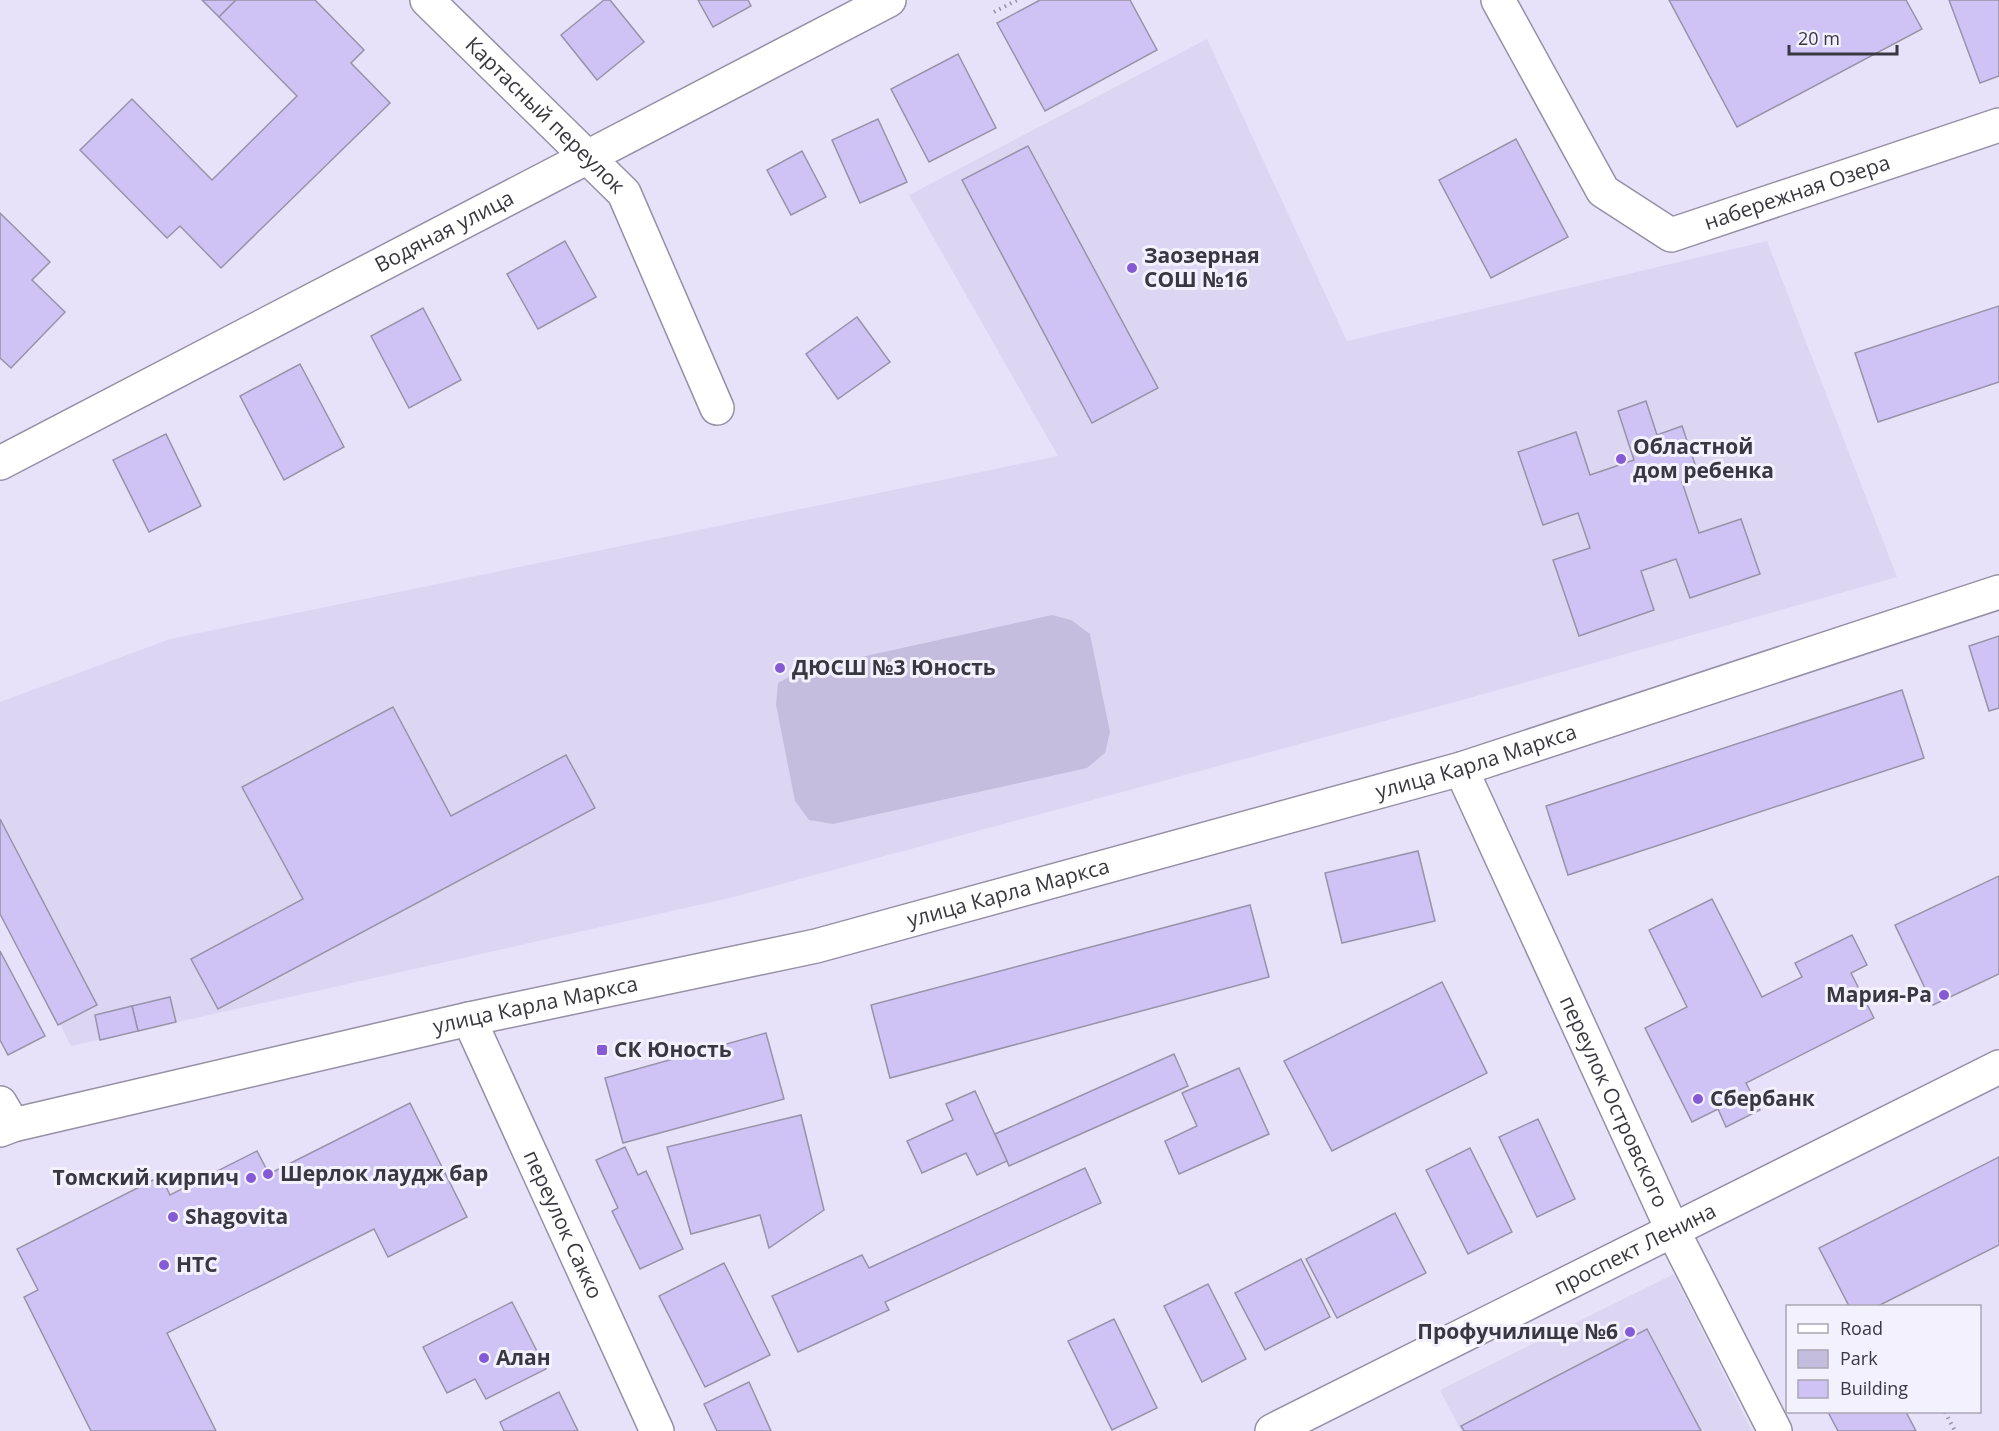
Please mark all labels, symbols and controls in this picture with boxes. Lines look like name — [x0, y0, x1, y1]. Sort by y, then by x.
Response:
scale bar — [1789, 18, 1897, 56]
text: 20 m — [1798, 26, 1840, 50]
street label: Картасный переулок — [460, 30, 631, 199]
street label: набережная Озера — [1700, 148, 1893, 236]
street label: Водяная улица — [370, 183, 518, 278]
place label: Заозерная СОШ №16 — [1144, 241, 1260, 293]
marker: Заозерная СОШ №16 — [1125, 261, 1139, 275]
place label: Областной дом ребенка — [1633, 432, 1774, 484]
marker: Областной дом ребенка — [1614, 452, 1628, 466]
place label: ДЮСШ №3 Юность — [792, 653, 996, 681]
marker: ДЮСШ №3 Юность — [773, 661, 787, 675]
street label: улица Карла Маркса — [1372, 717, 1580, 805]
street label: улица Карла Маркса — [904, 851, 1112, 933]
street label: улица Карла Маркса — [430, 969, 640, 1040]
place label: Мария-Ра — [1826, 980, 1932, 1008]
marker: Мария-Ра — [1937, 988, 1951, 1002]
street label: переулок Островского — [1554, 991, 1675, 1212]
place label: СК Юность — [614, 1035, 732, 1063]
marker: СК Юность — [595, 1043, 609, 1057]
place label: Сбербанк — [1710, 1084, 1815, 1112]
marker: Сбербанк — [1691, 1092, 1705, 1106]
street label: переулок Сакко — [518, 1145, 610, 1303]
place label: Шерлок лаудж бар — [280, 1159, 488, 1187]
place label: Томский кирпич — [53, 1163, 239, 1191]
marker: Шерлок лаудж бар — [261, 1167, 275, 1181]
marker: Томский кирпич — [244, 1171, 258, 1185]
street label: проспект Ленина — [1549, 1196, 1720, 1301]
place label: Shagovita — [185, 1202, 288, 1230]
marker: Shagovita — [166, 1210, 180, 1224]
place label: НТС — [176, 1250, 218, 1278]
marker: НТС — [157, 1258, 171, 1272]
legend — [1786, 1305, 1981, 1413]
text: Road — [1840, 1316, 1883, 1340]
place label: Профучилище №6 — [1417, 1317, 1618, 1345]
marker: Профучилище №6 — [1623, 1325, 1637, 1339]
place label: Алан — [496, 1343, 551, 1371]
text: Park — [1840, 1346, 1878, 1370]
marker: Алан — [477, 1351, 491, 1365]
text: Building — [1840, 1376, 1908, 1400]

